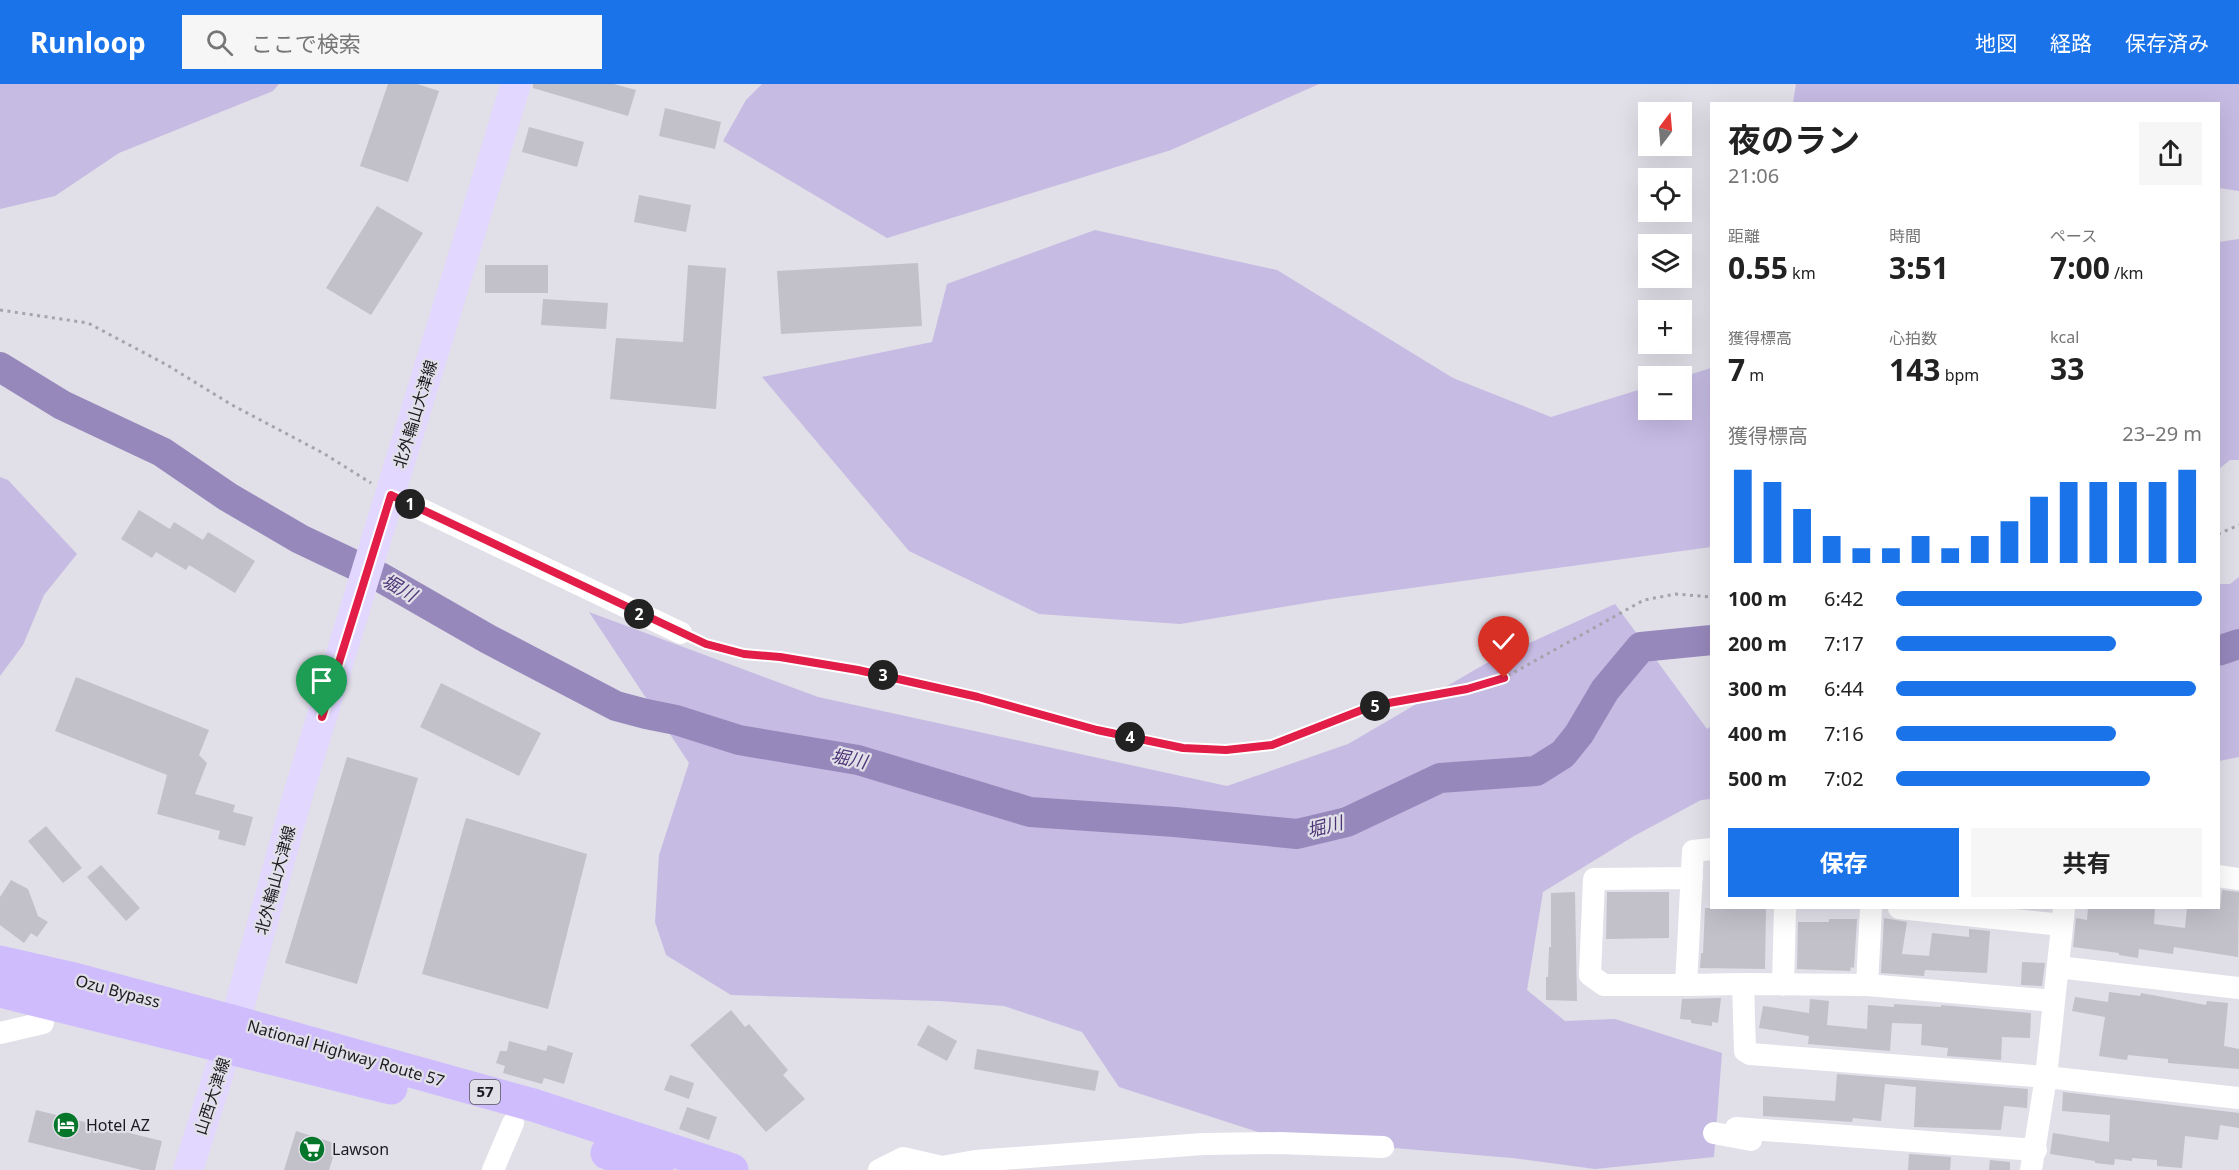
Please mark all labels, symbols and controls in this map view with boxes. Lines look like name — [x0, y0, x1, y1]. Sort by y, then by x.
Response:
search box — [182, 15, 602, 69]
text: Runloop — [30, 23, 146, 61]
icon: search — [203, 26, 236, 59]
text: ここで検索 — [251, 28, 361, 58]
text: 地図 — [1975, 29, 2017, 57]
text: 経路 — [2050, 29, 2092, 57]
text: 保存済み — [2125, 29, 2209, 57]
north arrow — [1638, 102, 1692, 156]
map controls — [1638, 102, 1692, 420]
text: 夜のラン — [1728, 117, 1860, 162]
button: share — [2139, 122, 2202, 185]
text: 21:06 — [1728, 162, 1779, 189]
button: locate — [1638, 168, 1692, 222]
text: 距離 — [1728, 225, 1760, 247]
text: 時間 — [1889, 225, 1921, 247]
text: ペース — [2050, 225, 2097, 247]
button: layers — [1638, 234, 1692, 288]
text: 0.55 — [1728, 247, 1788, 288]
text: 3:51 — [1889, 247, 1949, 288]
text: 7:00 — [2050, 247, 2110, 288]
text: km — [1788, 262, 1816, 284]
text: /km — [2110, 262, 2144, 284]
button: + — [1638, 300, 1692, 354]
text: kcal — [2050, 326, 2079, 348]
text: 獲得標高 — [1728, 327, 1792, 349]
text: 心拍数 — [1889, 327, 1937, 349]
text: 33 — [2050, 348, 2084, 389]
text: 7 — [1728, 349, 1745, 390]
text: 143 — [1889, 349, 1940, 390]
street label: 北外輪山大津線 — [388, 357, 442, 471]
text: m — [1745, 364, 1764, 386]
text: bpm — [1940, 364, 1979, 386]
button: − — [1638, 366, 1692, 420]
text: 23–29 m — [2122, 420, 2202, 447]
text: 獲得標高 — [1728, 422, 1808, 449]
pin: 1 — [395, 489, 425, 519]
text: 1 — [405, 493, 415, 515]
water label: 堀川 — [378, 568, 423, 608]
text: 100 m — [1728, 585, 1787, 612]
text: 6:42 — [1824, 585, 1864, 612]
pin: 2 — [624, 599, 654, 629]
text: 2 — [634, 603, 644, 625]
pin — [1478, 616, 1529, 678]
icon: check — [1487, 625, 1520, 658]
text: 200 m — [1728, 630, 1787, 657]
text: 7:17 — [1824, 630, 1864, 657]
pin — [296, 655, 347, 717]
pin: 3 — [868, 660, 898, 690]
icon: arrive — [305, 664, 338, 697]
text: 3 — [878, 664, 888, 686]
text: 300 m — [1728, 675, 1787, 702]
text: 6:44 — [1824, 675, 1864, 702]
pin: 5 — [1360, 691, 1390, 721]
text: 5 — [1370, 695, 1380, 717]
text: 400 m — [1728, 720, 1787, 747]
text: 7:16 — [1824, 720, 1864, 747]
pin: 4 — [1115, 722, 1145, 752]
text: 4 — [1125, 726, 1135, 748]
water label: 堀川 — [829, 743, 871, 774]
text: 500 m — [1728, 765, 1787, 792]
text: 7:02 — [1824, 765, 1864, 792]
water label: 堀川 — [1304, 810, 1347, 842]
street label: 北外輪山大津線 — [250, 823, 300, 937]
button: 保存 — [1728, 828, 1959, 897]
button: 共有 — [1971, 828, 2202, 897]
street label: Ozu Bypass — [73, 969, 163, 1013]
street label: National Highway Route 57 — [245, 1014, 447, 1092]
street label: 山西大津線 — [189, 1055, 235, 1137]
road number: 57 — [470, 1080, 500, 1104]
hotel icon: Hotel AZ — [51, 1110, 81, 1140]
place label: Hotel AZ — [86, 1114, 150, 1136]
supermarket icon: Lawson — [297, 1134, 327, 1164]
place label: Lawson — [332, 1138, 389, 1160]

